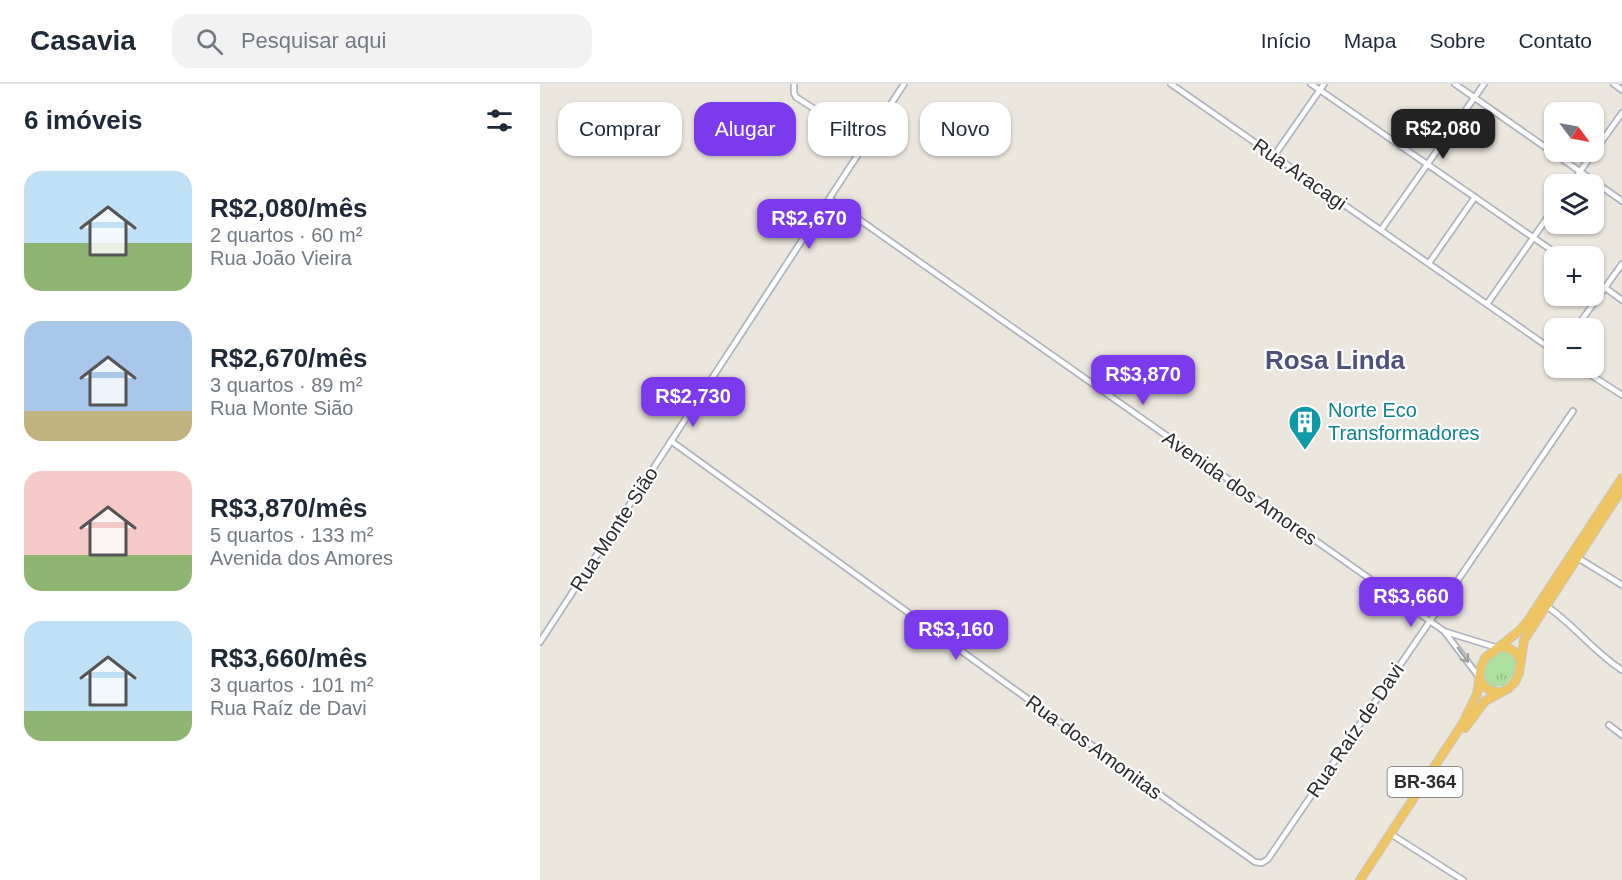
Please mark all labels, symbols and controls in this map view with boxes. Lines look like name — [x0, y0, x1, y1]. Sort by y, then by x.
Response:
search box — [172, 14, 592, 68]
text: Casavia — [30, 25, 136, 56]
icon: search — [193, 25, 226, 58]
text: Pesquisar aqui — [241, 28, 386, 53]
text: Início — [1261, 29, 1311, 52]
text: Mapa — [1344, 29, 1396, 52]
text: Sobre — [1429, 29, 1485, 52]
text: Contato — [1518, 29, 1592, 52]
chip: Comprar — [558, 102, 682, 156]
chip: Alugar — [694, 102, 796, 156]
chip: Filtros — [808, 102, 908, 156]
chip: Novo — [920, 102, 1011, 156]
north arrow — [1544, 102, 1604, 162]
map controls — [1544, 102, 1604, 378]
icon: filters — [483, 104, 516, 137]
text: 6 imóveis — [24, 105, 143, 135]
pin: R$2,080 — [1388, 109, 1498, 160]
text: R$2,080 — [1405, 117, 1481, 139]
street label: Rua Aracagi — [1249, 134, 1351, 214]
button: layers — [1544, 174, 1604, 234]
text: R$2,080/mês — [210, 193, 368, 223]
icon: home — [72, 195, 144, 267]
pin: R$2,670 — [754, 199, 864, 250]
text: R$2,670 — [771, 207, 847, 229]
text: 2 quartos · 60 m² — [210, 224, 362, 246]
button: + — [1544, 246, 1604, 306]
text: Rua João Vieira — [210, 247, 352, 269]
button: − — [1544, 318, 1604, 378]
text: R$2,670/mês — [210, 343, 368, 373]
icon: home — [72, 345, 144, 417]
district label: Rosa Linda — [1265, 345, 1406, 375]
pin: R$3,870 — [1088, 355, 1198, 406]
text: R$3,870 — [1105, 363, 1181, 385]
text: 3 quartos · 89 m² — [210, 374, 362, 396]
pin: R$2,730 — [638, 377, 748, 428]
text: R$2,730 — [655, 385, 731, 407]
text: Rua Monte Sião — [210, 397, 353, 419]
place label: Norte Eco Transformadores — [1328, 399, 1480, 444]
building icon: Norte Eco Transformadores — [1287, 404, 1323, 451]
street label: Avenida dos Amores — [1159, 426, 1321, 550]
street label: Rua Monte Sião — [566, 463, 662, 595]
text: R$3,870/mês — [210, 493, 368, 523]
icon: home — [72, 495, 144, 567]
text: 5 quartos · 133 m² — [210, 524, 373, 546]
text: Avenida dos Amores — [210, 547, 393, 569]
pin: R$3,660 — [1356, 577, 1466, 628]
text: R$3,660 — [1373, 585, 1449, 607]
pin: R$3,160 — [901, 610, 1011, 661]
text: R$3,160 — [918, 618, 994, 640]
text: R$3,660/mês — [210, 643, 368, 673]
icon: home — [72, 645, 144, 717]
one-way arrow — [1457, 646, 1469, 662]
street label: Rua Raíz de Davi — [1302, 659, 1408, 801]
text: 3 quartos · 101 m² — [210, 674, 373, 696]
street label: Rua dos Amonitas — [1022, 690, 1166, 804]
text: Rua Raíz de Davi — [210, 697, 367, 719]
road number: BR-364 — [1388, 767, 1462, 797]

